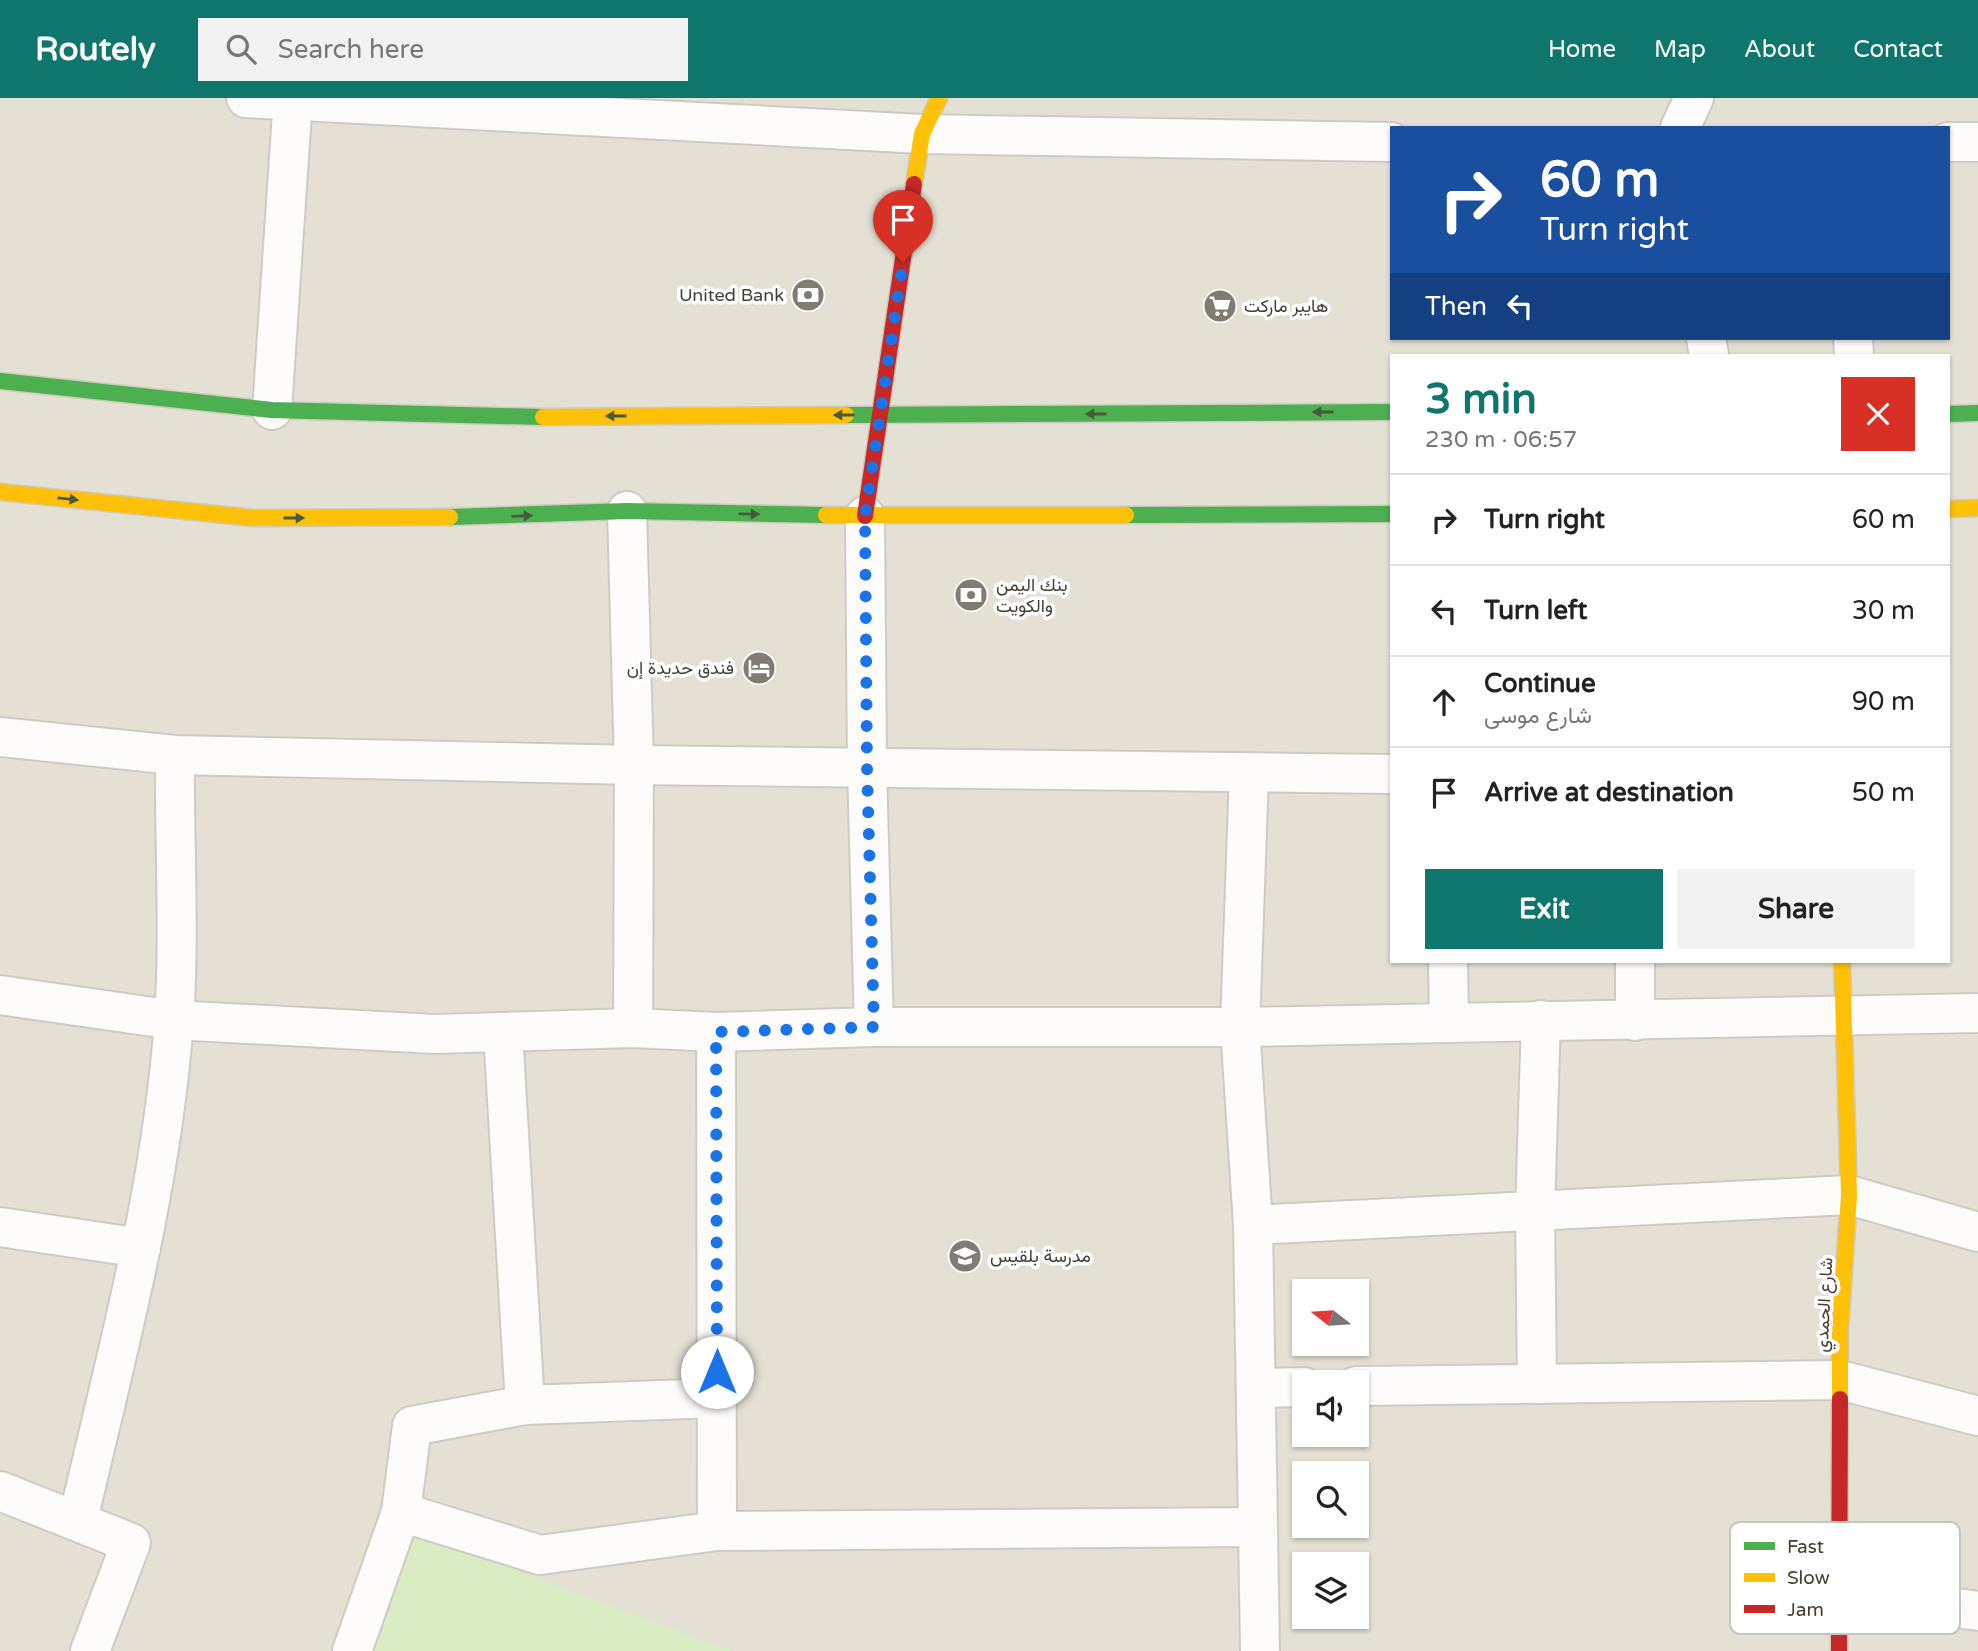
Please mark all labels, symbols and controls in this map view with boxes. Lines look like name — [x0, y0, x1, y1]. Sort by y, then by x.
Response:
search box — [198, 18, 688, 81]
text: Routely — [35, 30, 156, 69]
icon: search — [222, 30, 260, 68]
text: Search here — [278, 34, 424, 65]
text: Home — [1548, 35, 1616, 64]
text: Map — [1654, 35, 1706, 64]
text: About — [1744, 35, 1815, 64]
text: Contact — [1853, 35, 1943, 64]
text: 60 m — [1540, 151, 1659, 210]
icon: right — [1425, 154, 1516, 245]
pin — [873, 190, 933, 262]
icon: arrive — [884, 201, 922, 239]
text: Turn right — [1540, 211, 1689, 249]
bank icon: United Bank — [789, 276, 827, 314]
place label: United Bank — [679, 284, 784, 306]
supermarket icon: هايبر ماركت — [1201, 287, 1239, 325]
icon: left — [1501, 287, 1539, 325]
text: Then — [1425, 291, 1487, 322]
place label: هايبر ماركت — [1244, 295, 1328, 317]
text: 3 min — [1425, 374, 1537, 425]
button: close — [1841, 377, 1915, 451]
one-way arrow — [1312, 406, 1334, 418]
one-way arrow — [1084, 408, 1106, 419]
one-way arrow — [832, 409, 854, 421]
one-way arrow — [605, 410, 627, 422]
text: 230 m · 06:57 — [1425, 426, 1577, 454]
one-way arrow — [57, 494, 79, 505]
icon: right — [1425, 501, 1463, 539]
text: Turn right — [1484, 504, 1605, 535]
text: 60 m — [1852, 504, 1915, 535]
one-way arrow — [739, 508, 761, 520]
one-way arrow — [511, 510, 533, 521]
one-way arrow — [284, 512, 306, 524]
place label: بنك اليمن والكويت — [996, 574, 1068, 617]
bank icon: بنك اليمن والكويت — [952, 576, 990, 614]
icon: left — [1425, 592, 1463, 630]
text: Turn left — [1484, 595, 1587, 626]
text: 30 m — [1852, 595, 1915, 626]
hotel icon: فندق حديدة إن — [740, 649, 778, 687]
place label: فندق حديدة إن — [627, 657, 734, 680]
text: Continue — [1484, 668, 1596, 699]
icon: ahead — [1425, 683, 1463, 721]
text: 90 m — [1852, 686, 1915, 717]
text: شارع موسى — [1484, 702, 1592, 730]
icon: arrive — [1425, 774, 1463, 812]
text: Arrive at destination — [1484, 777, 1734, 808]
text: 50 m — [1852, 777, 1915, 808]
button: Exit — [1425, 869, 1663, 949]
button: Share — [1677, 869, 1915, 949]
school or university icon: مدرسة بلقيس — [946, 1237, 984, 1275]
place label: مدرسة بلقيس — [990, 1245, 1091, 1267]
street label: شارع الحمدي — [1811, 1257, 1841, 1353]
north arrow — [1292, 1279, 1368, 1356]
map controls — [1292, 1279, 1369, 1629]
position arrow — [680, 1335, 754, 1409]
button: sound — [1292, 1370, 1369, 1447]
button: search — [1292, 1461, 1369, 1538]
legend — [1730, 1522, 1960, 1634]
text: Fast — [1787, 1536, 1824, 1558]
button: layers — [1292, 1552, 1369, 1629]
text: Slow — [1787, 1567, 1830, 1589]
text: Jam — [1787, 1599, 1824, 1621]

